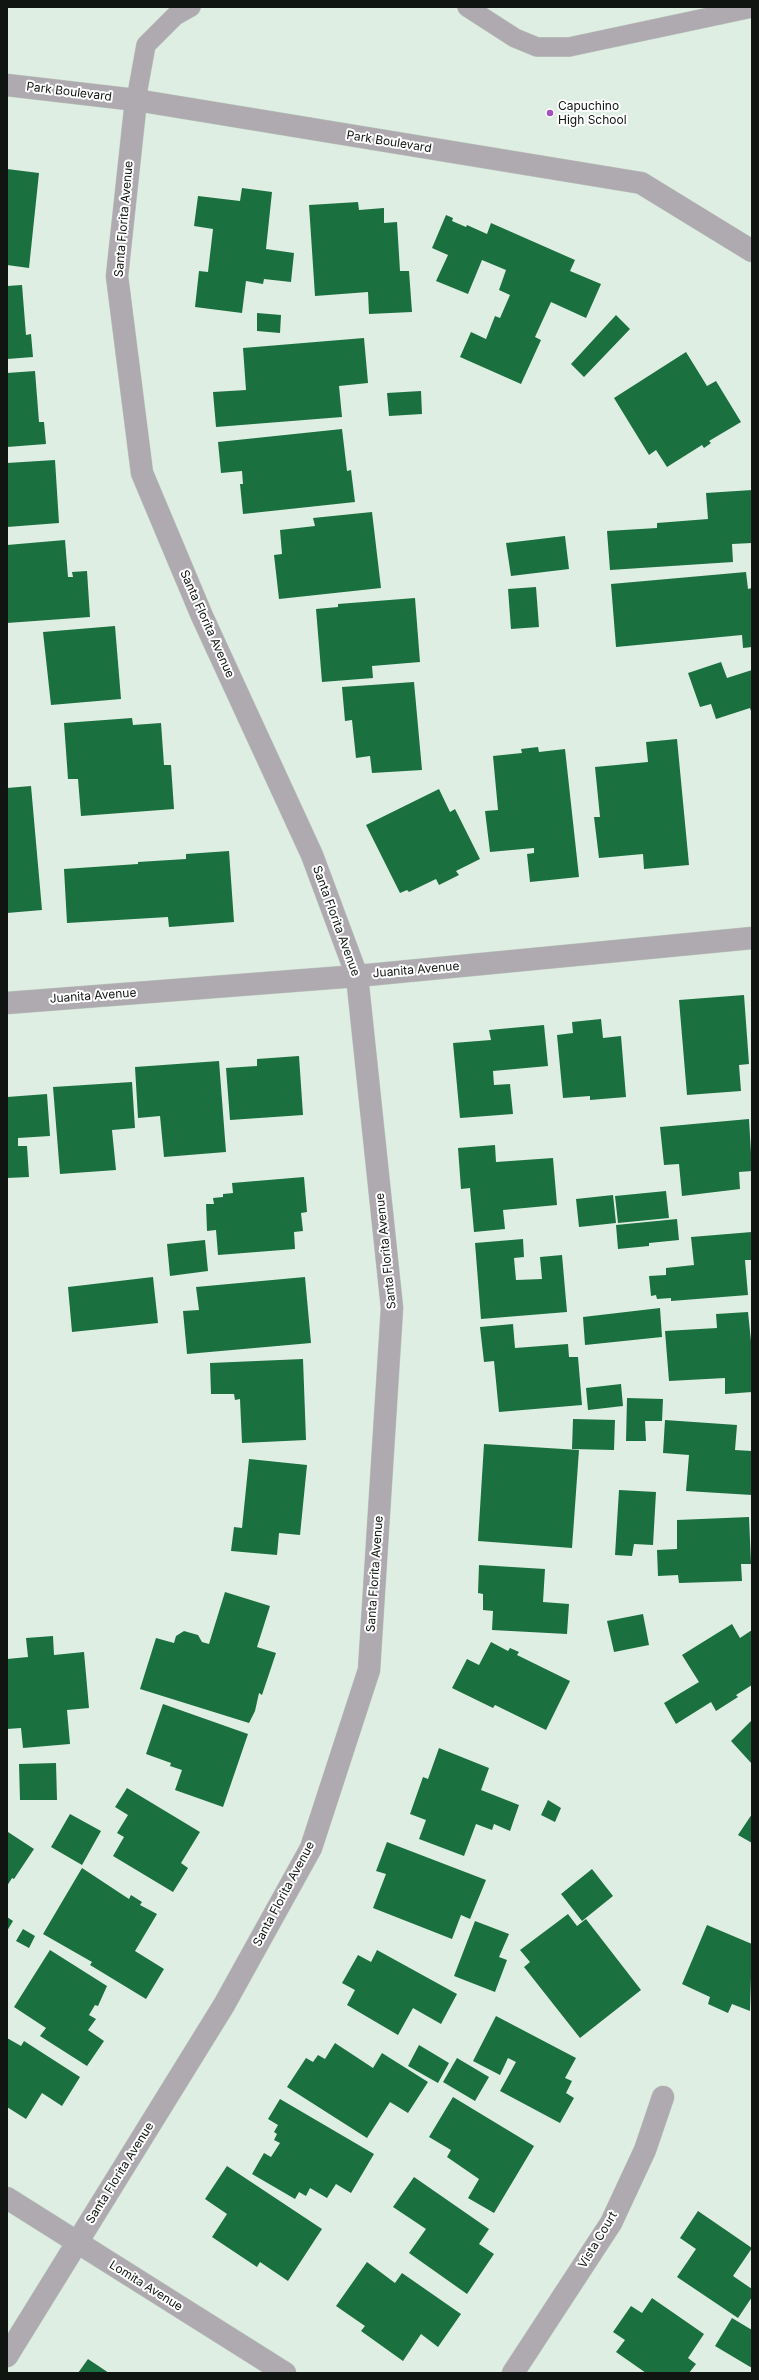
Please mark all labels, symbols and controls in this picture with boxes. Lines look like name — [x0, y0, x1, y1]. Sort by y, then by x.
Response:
street label: Park Boulevard — [25, 80, 113, 104]
place label: Capuchino High School — [558, 99, 627, 127]
marker: Capuchino High School — [545, 108, 555, 118]
street label: Park Boulevard — [345, 128, 433, 156]
street label: Santa Florita Avenue — [112, 160, 136, 278]
street label: Santa Florita Avenue — [177, 568, 237, 680]
street label: Santa Florita Avenue — [309, 864, 363, 978]
street label: Juanita Avenue — [372, 959, 460, 981]
street label: Juanita Avenue — [49, 986, 137, 1006]
street label: Santa Florita Avenue — [373, 1192, 399, 1310]
street label: Santa Florita Avenue — [364, 1515, 386, 1633]
street label: Santa Florita Avenue — [250, 1839, 318, 1949]
street label: Santa Florita Avenue — [83, 2120, 157, 2226]
street label: Vista Court — [576, 2209, 620, 2271]
street label: Lomita Avenue — [107, 2258, 185, 2314]

